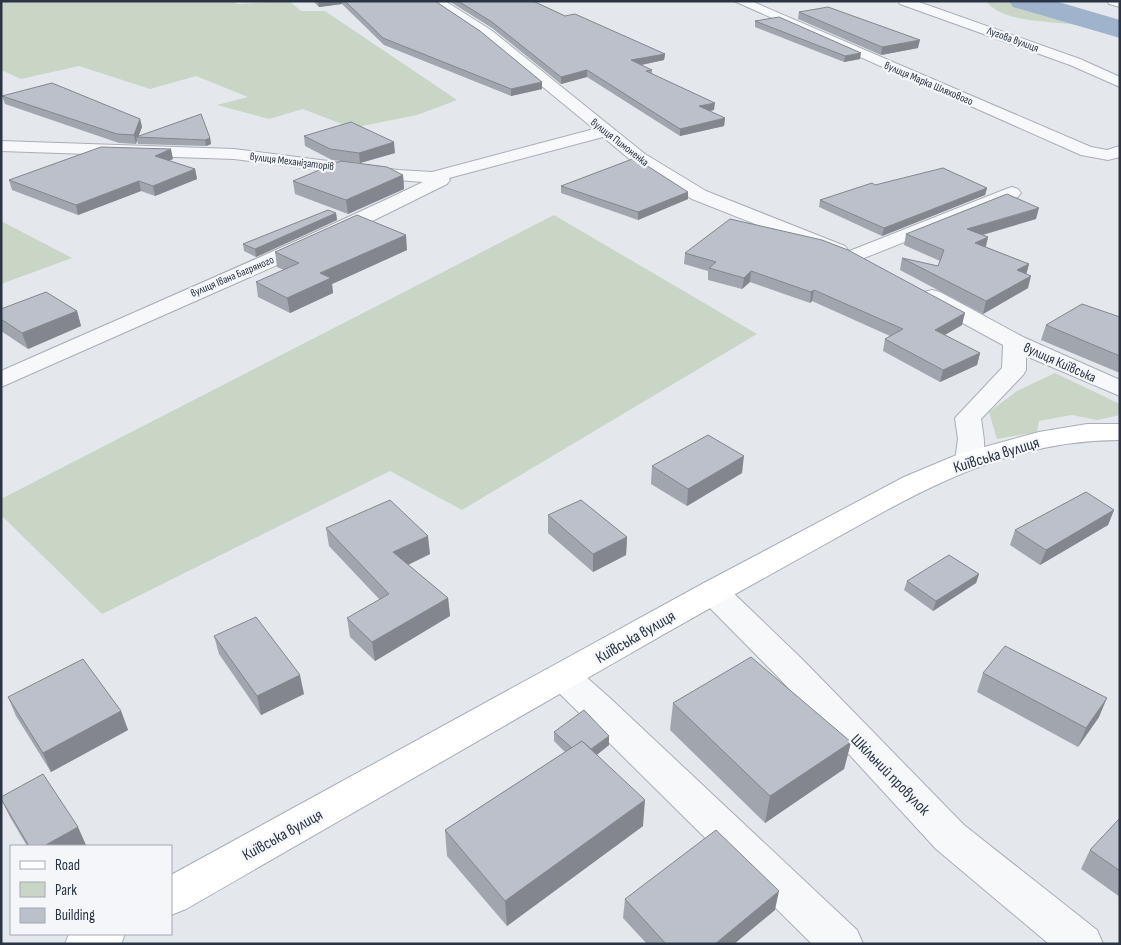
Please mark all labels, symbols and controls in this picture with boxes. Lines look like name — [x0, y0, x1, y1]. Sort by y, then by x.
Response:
street label: Лугова вулиця — [984, 24, 1040, 55]
street label: вулиця Марка Шляхового — [882, 59, 976, 108]
street label: вулиця Пимоненка — [588, 116, 651, 169]
street label: вулиця Механізаторів — [249, 150, 335, 173]
street label: вулиця Івана Багряного — [189, 253, 276, 300]
street label: вулиця Київська — [1021, 339, 1099, 386]
street label: Київська вулиця — [951, 433, 1042, 478]
street label: Київська вулиця — [592, 607, 679, 668]
street label: Шкільний провулок — [846, 730, 934, 820]
street label: Київська вулиця — [239, 805, 326, 865]
legend — [10, 845, 172, 935]
text: Road — [55, 856, 80, 875]
text: Park — [55, 881, 77, 900]
text: Building — [55, 906, 95, 925]

